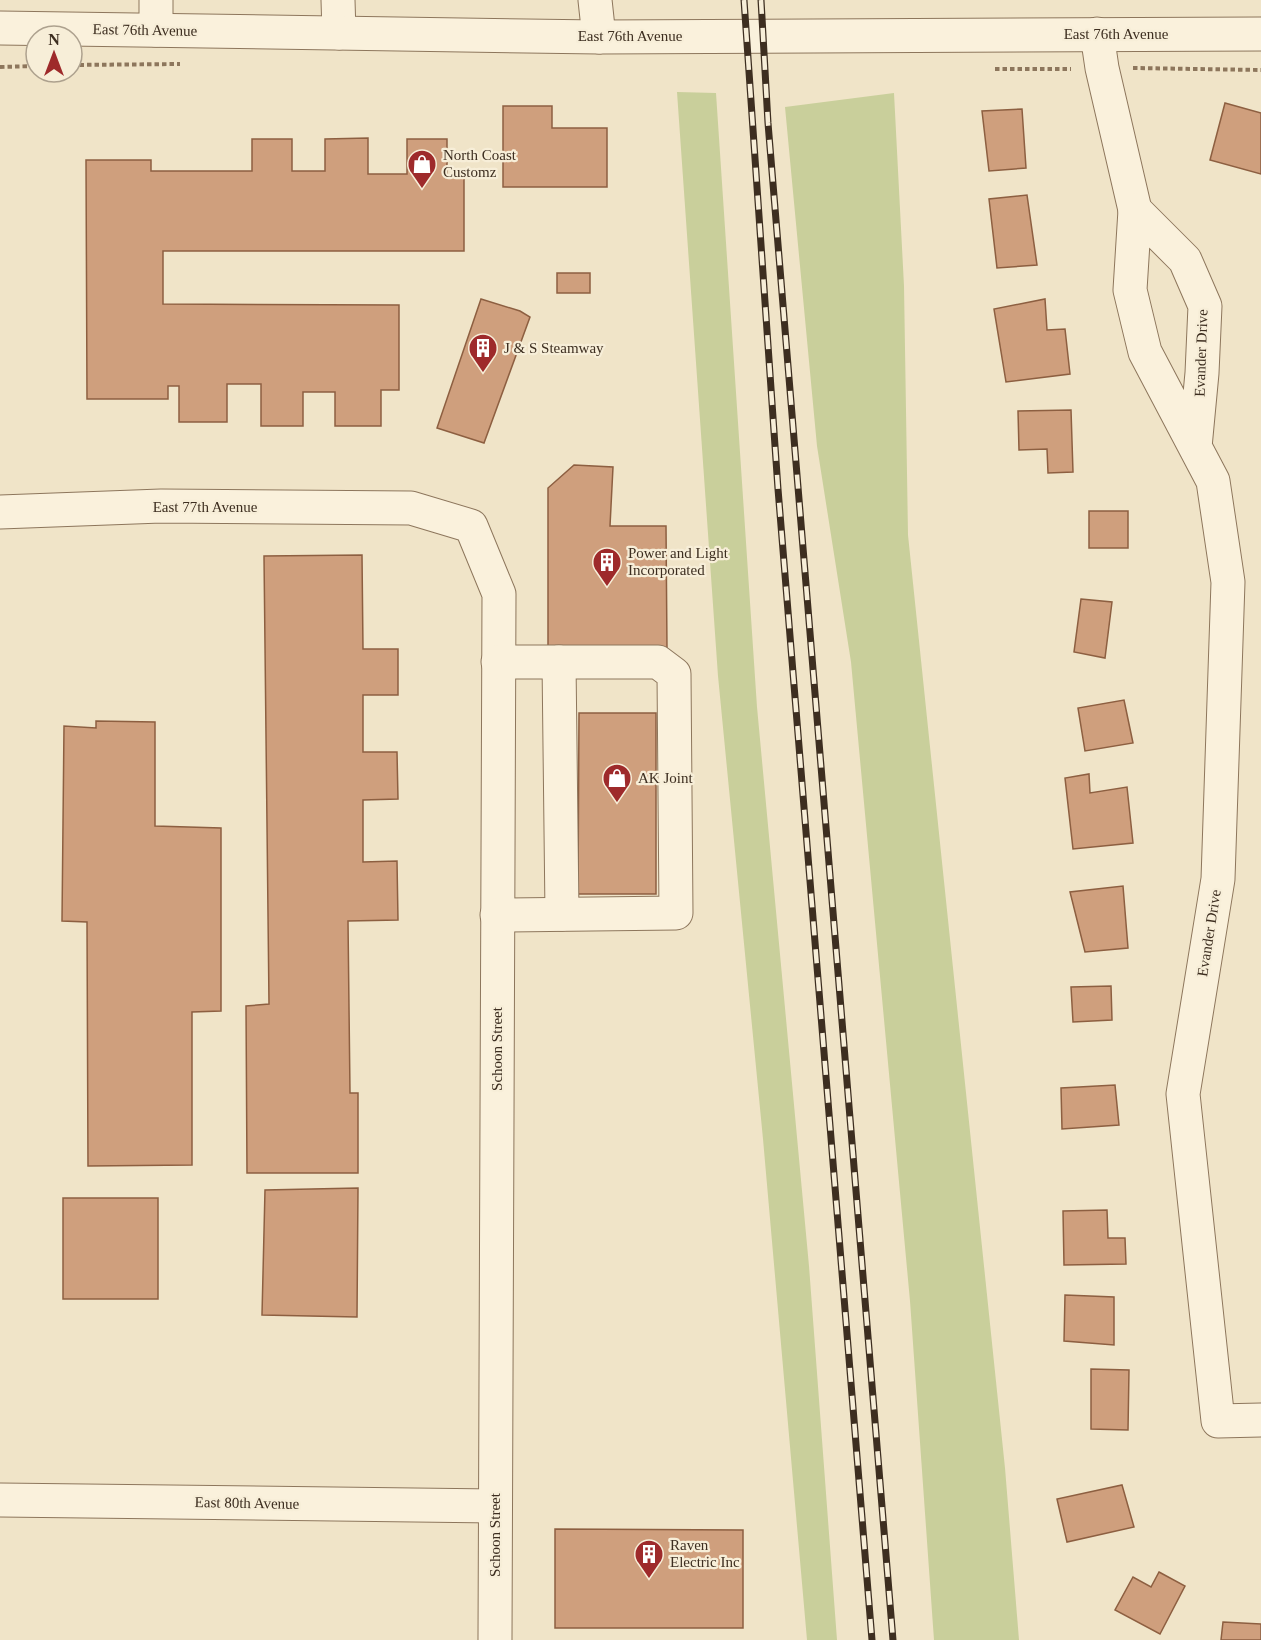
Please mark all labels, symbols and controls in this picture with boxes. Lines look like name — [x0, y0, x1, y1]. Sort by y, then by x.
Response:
street label: East 76th Avenue — [93, 21, 198, 39]
north arrow — [24, 24, 84, 84]
street label: East 76th Avenue — [1064, 26, 1169, 42]
street label: East 76th Avenue — [578, 28, 683, 44]
text: N — [48, 31, 60, 48]
place label: North Coast Customz — [443, 147, 517, 180]
shop icon: North Coast Customz — [406, 148, 438, 190]
street label: Evander Drive — [1191, 308, 1211, 397]
building icon: J & S Steamway — [467, 332, 499, 374]
place label: J & S Steamway — [504, 340, 604, 356]
street label: East 77th Avenue — [153, 499, 258, 515]
place label: Power and Light Incorporated — [628, 545, 729, 578]
building icon: Power and Light Incorporated — [591, 546, 623, 588]
shop icon: AK Joint — [601, 762, 633, 804]
place label: AK Joint — [638, 770, 693, 786]
street label: Evander Drive — [1194, 888, 1224, 978]
street label: Schoon Street — [489, 1006, 505, 1091]
street label: Schoon Street — [487, 1492, 503, 1577]
street label: East 80th Avenue — [195, 1494, 300, 1512]
place label: Raven Electric Inc — [670, 1537, 740, 1570]
building icon: Raven Electric Inc — [633, 1538, 665, 1580]

